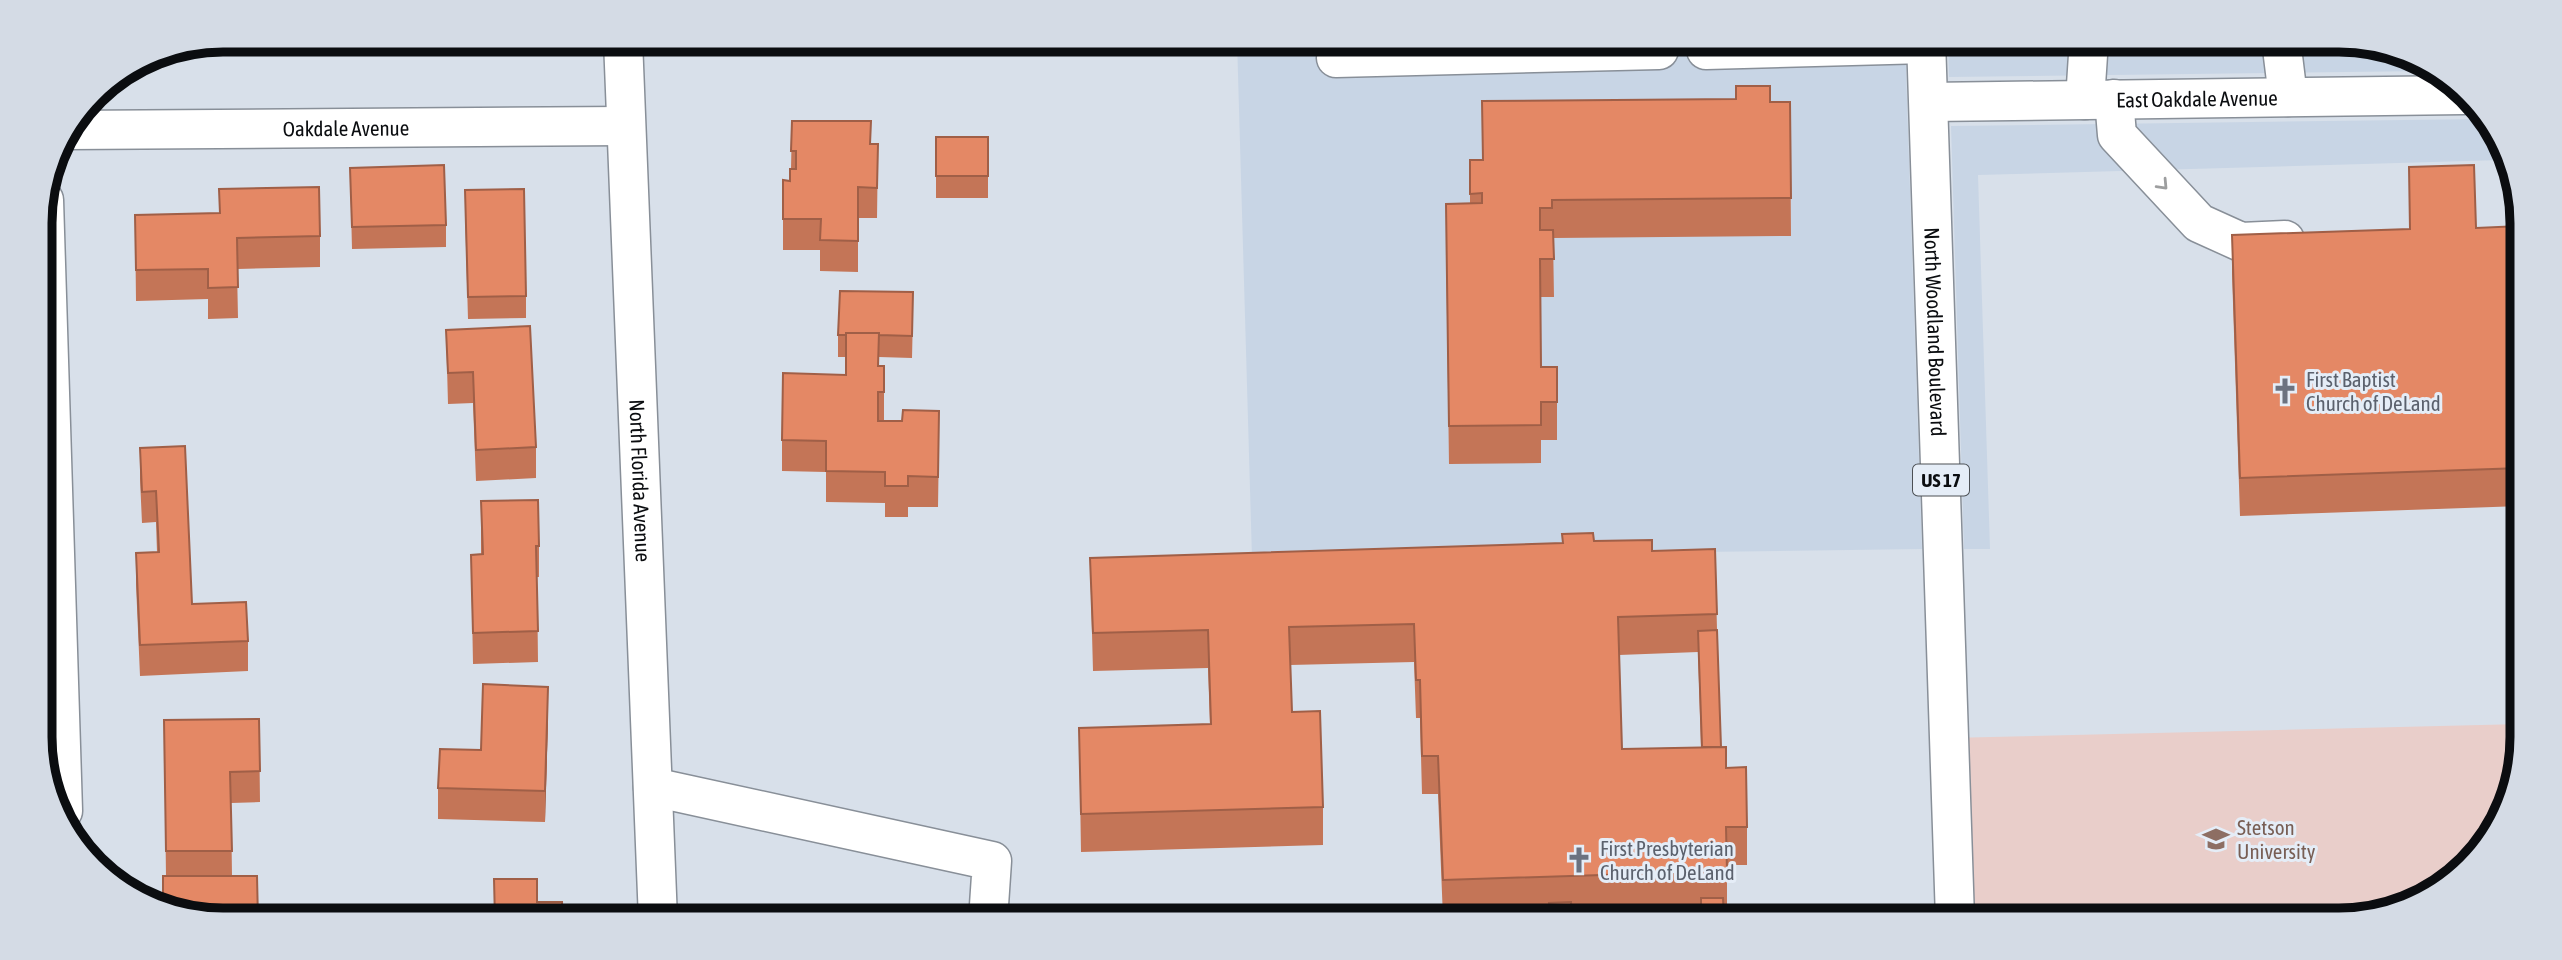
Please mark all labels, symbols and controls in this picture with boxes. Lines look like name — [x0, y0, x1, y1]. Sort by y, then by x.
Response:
street label: East Oakdale Avenue — [2116, 85, 2278, 112]
street label: Oakdale Avenue — [283, 116, 409, 140]
one-way arrow — [2155, 177, 2167, 190]
street label: North Woodland Boulevard — [1920, 227, 1951, 437]
place label: First Baptist Church of DeLand — [2306, 367, 2441, 415]
church icon: First Baptist Church of DeLand — [2270, 376, 2300, 406]
street label: North Florida Avenue — [625, 399, 656, 563]
road number: US 17 — [1913, 464, 1969, 495]
place label: Stetson University — [2237, 815, 2316, 863]
school or university icon: Stetson University — [2201, 824, 2231, 854]
place label: First Presbyterian Church of DeLand — [1600, 836, 1735, 884]
church icon: First Presbyterian Church of DeLand — [1564, 845, 1594, 875]

